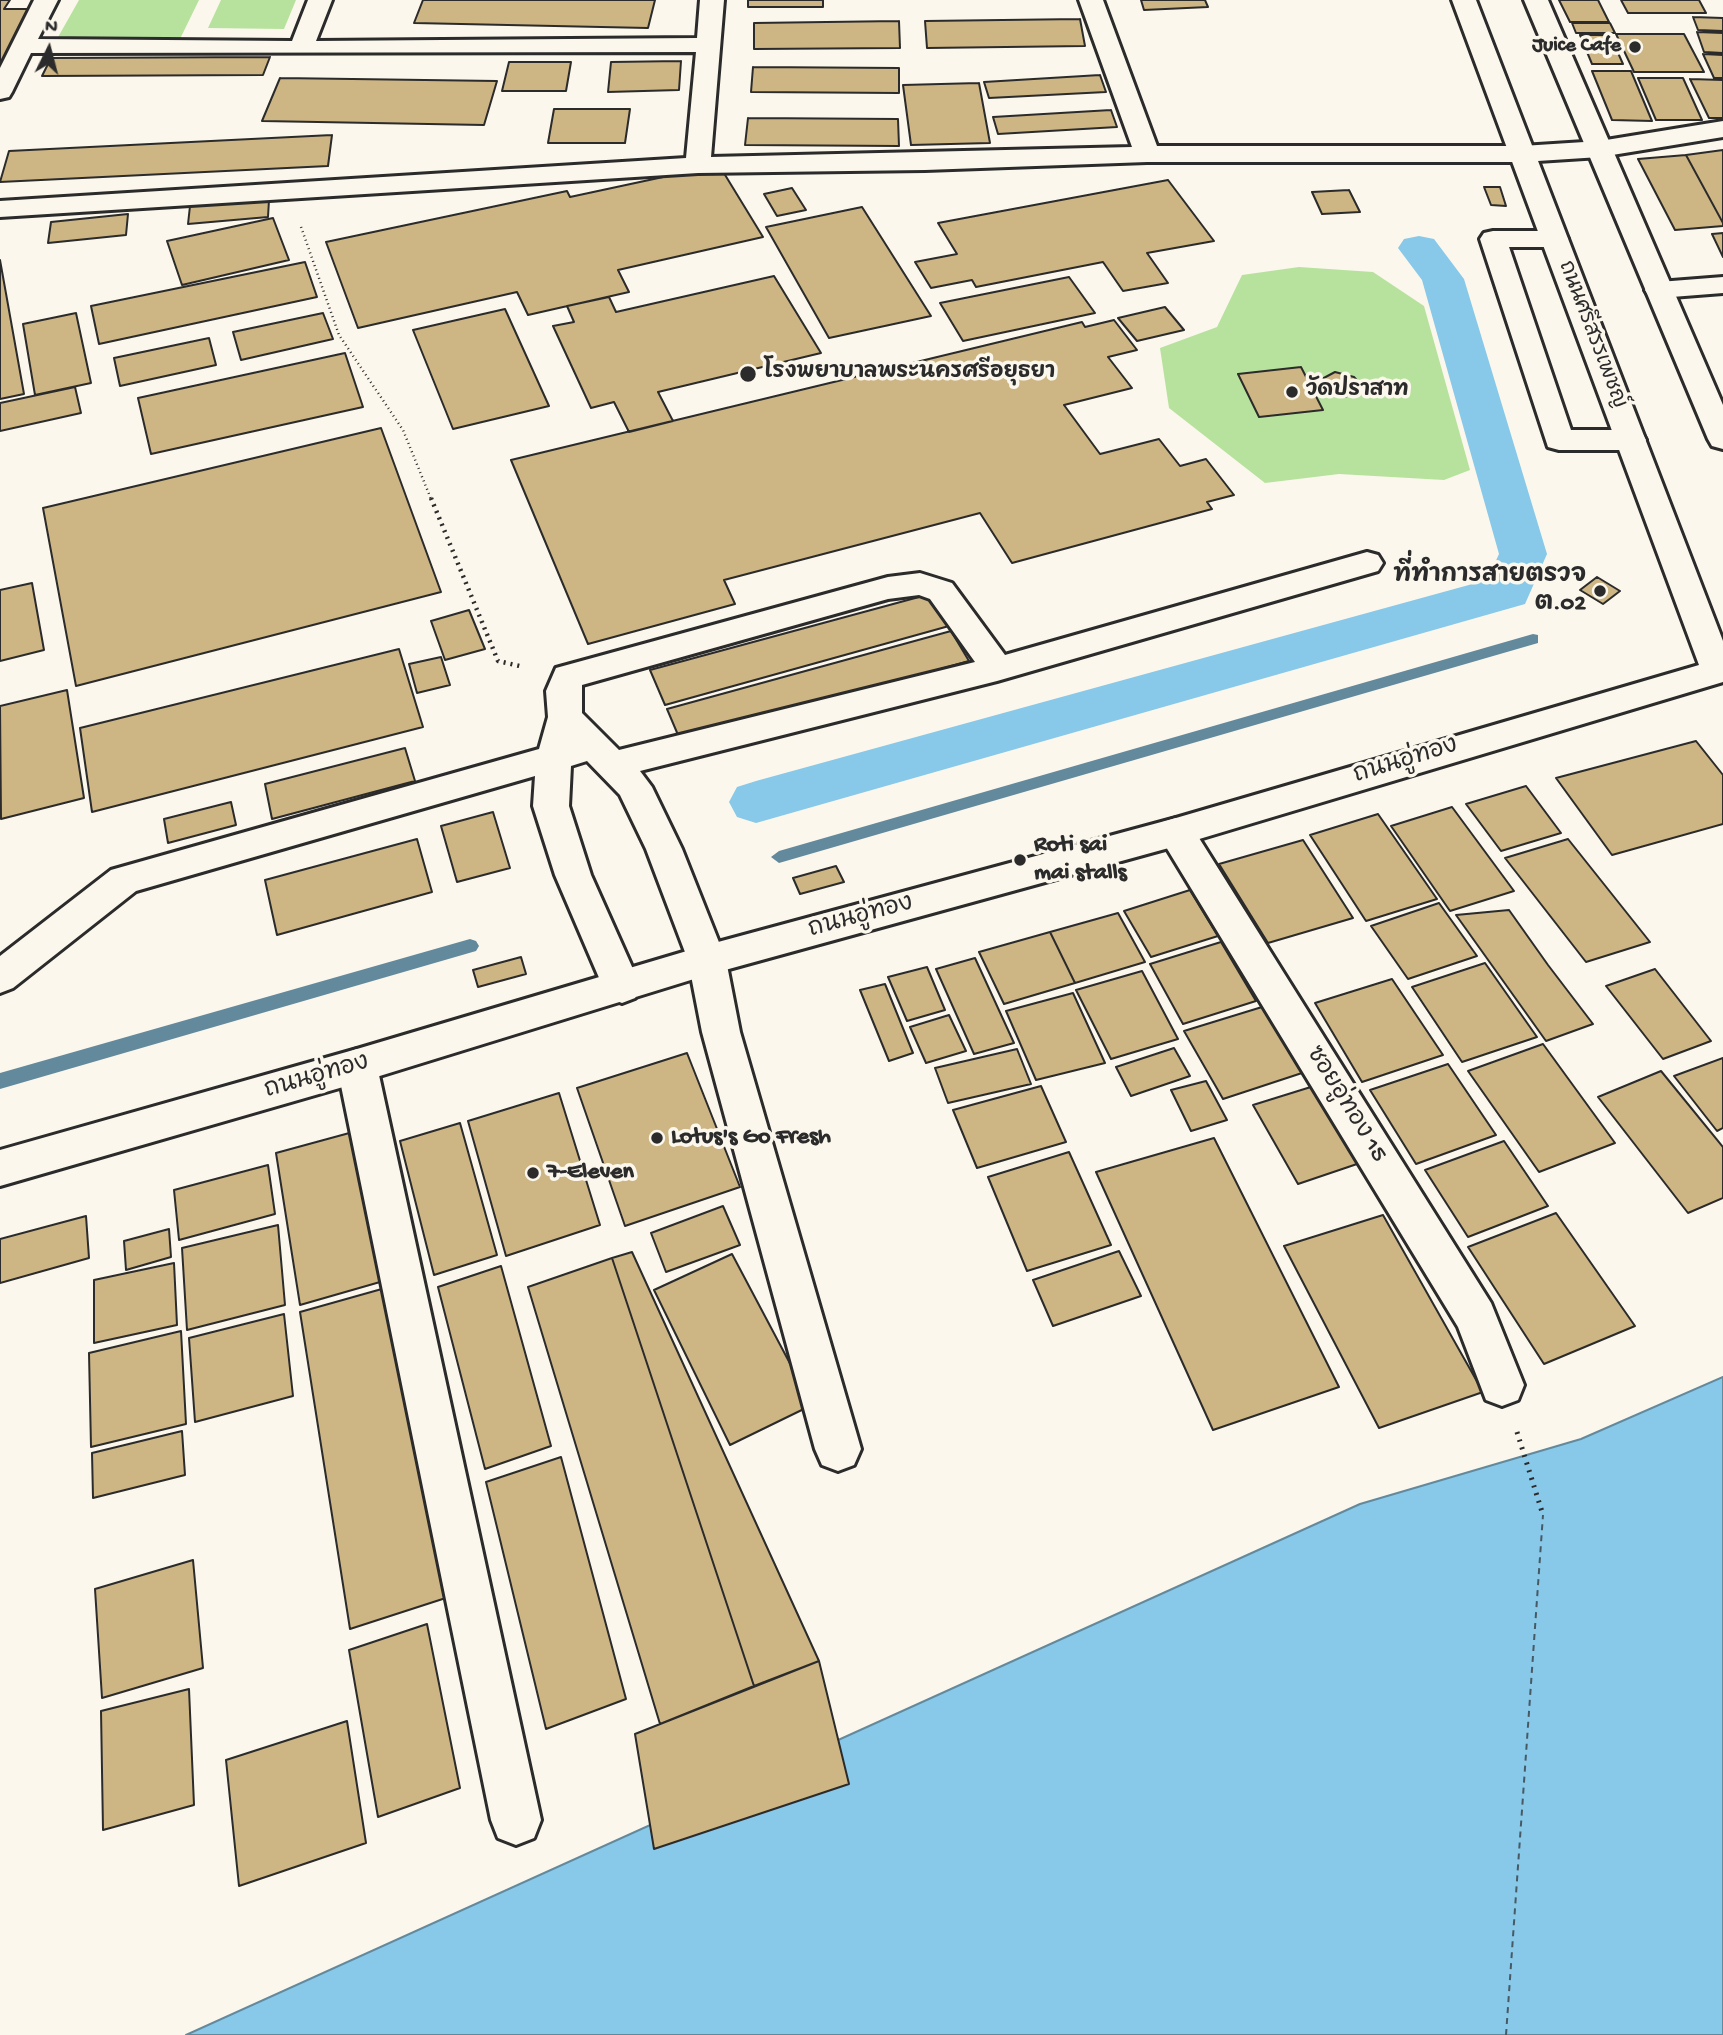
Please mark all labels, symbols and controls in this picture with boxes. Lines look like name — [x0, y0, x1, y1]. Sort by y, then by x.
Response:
north arrow — [14, 14, 84, 84]
text: N — [44, 16, 59, 40]
place label: Juice Cafe — [1532, 34, 1621, 60]
marker: Juice Cafe — [1627, 39, 1643, 55]
street label: ถนนศรีสรรเพชญ์ — [1551, 258, 1631, 412]
place label: โรงพยาบาลพระนครศรีอยุธยา — [764, 361, 1055, 387]
marker: โรงพยาบาลพระนครศรีอยุธยา — [738, 364, 758, 384]
place label: วัดปราสาท — [1306, 379, 1409, 405]
marker: วัดปราสาท — [1284, 384, 1300, 400]
place label: ที่ทำการสายตรวจ ต.02 — [1393, 563, 1586, 619]
marker: ที่ทำการสายตรวจ ต.02 — [1592, 583, 1608, 599]
street label: ถนนอู่ทอง — [1350, 733, 1462, 791]
place label: Roti sai mai stalls — [1034, 832, 1127, 888]
marker: Roti sai mai stalls — [1012, 852, 1028, 868]
street label: ถนนอู่ทอง — [805, 890, 917, 946]
street label: ซอยอู่ทอง 15 — [1298, 1042, 1392, 1168]
street label: ถนนอู่ทอง — [261, 1049, 373, 1107]
place label: Lotus's Go Fresh — [671, 1124, 831, 1152]
marker: Lotus's Go Fresh — [649, 1130, 665, 1146]
place label: 7-Eleven — [547, 1159, 634, 1187]
marker: 7-Eleven — [525, 1165, 541, 1181]

